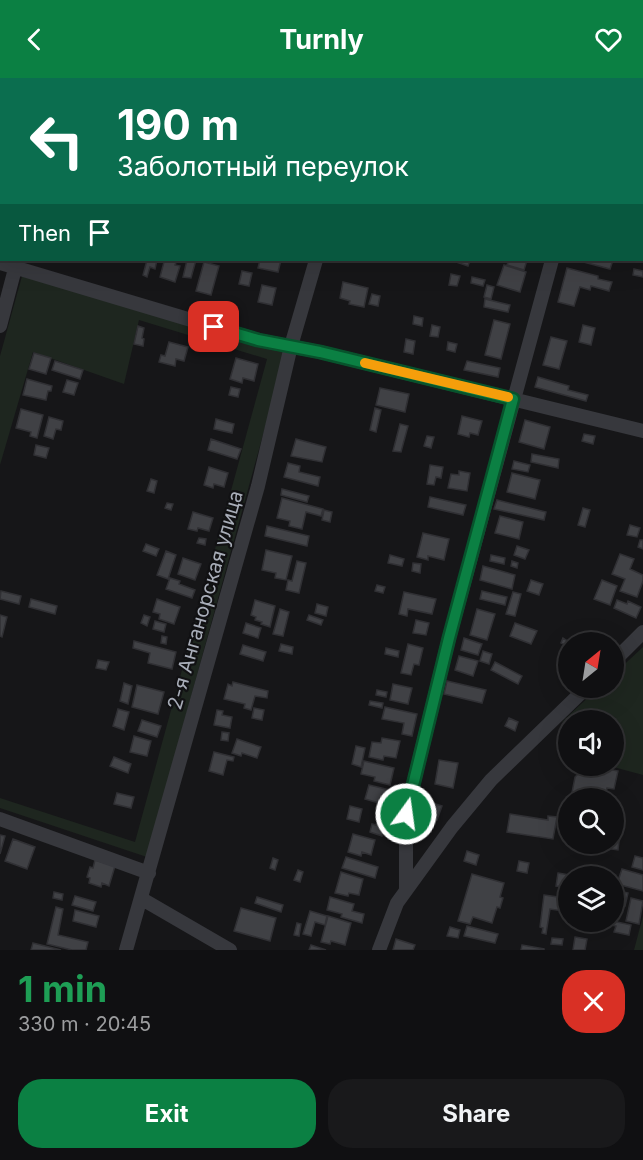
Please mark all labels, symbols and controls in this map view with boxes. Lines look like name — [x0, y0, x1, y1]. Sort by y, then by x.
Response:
icon: back — [18, 23, 51, 56]
text: Turnly — [279, 23, 364, 56]
icon: heart — [592, 23, 625, 56]
text: 190 m — [117, 99, 239, 150]
icon: left — [18, 102, 96, 180]
text: Заболотный переулок — [117, 150, 409, 183]
icon: arrive — [83, 216, 116, 249]
text: Then — [18, 220, 71, 246]
pin — [188, 301, 239, 352]
icon: arrive — [197, 310, 230, 343]
street label: 2-я Анганорская улица — [162, 488, 248, 712]
north arrow — [558, 632, 624, 698]
map controls — [558, 632, 624, 932]
button: sound — [558, 710, 624, 776]
position arrow — [374, 782, 438, 846]
button: search — [558, 788, 624, 854]
button: layers — [558, 866, 624, 932]
text: 1 min — [18, 967, 107, 1011]
button: close — [562, 970, 625, 1033]
text: 330 m · 20:45 — [18, 1012, 151, 1036]
button: Exit — [18, 1079, 316, 1148]
button: Share — [328, 1079, 625, 1148]

